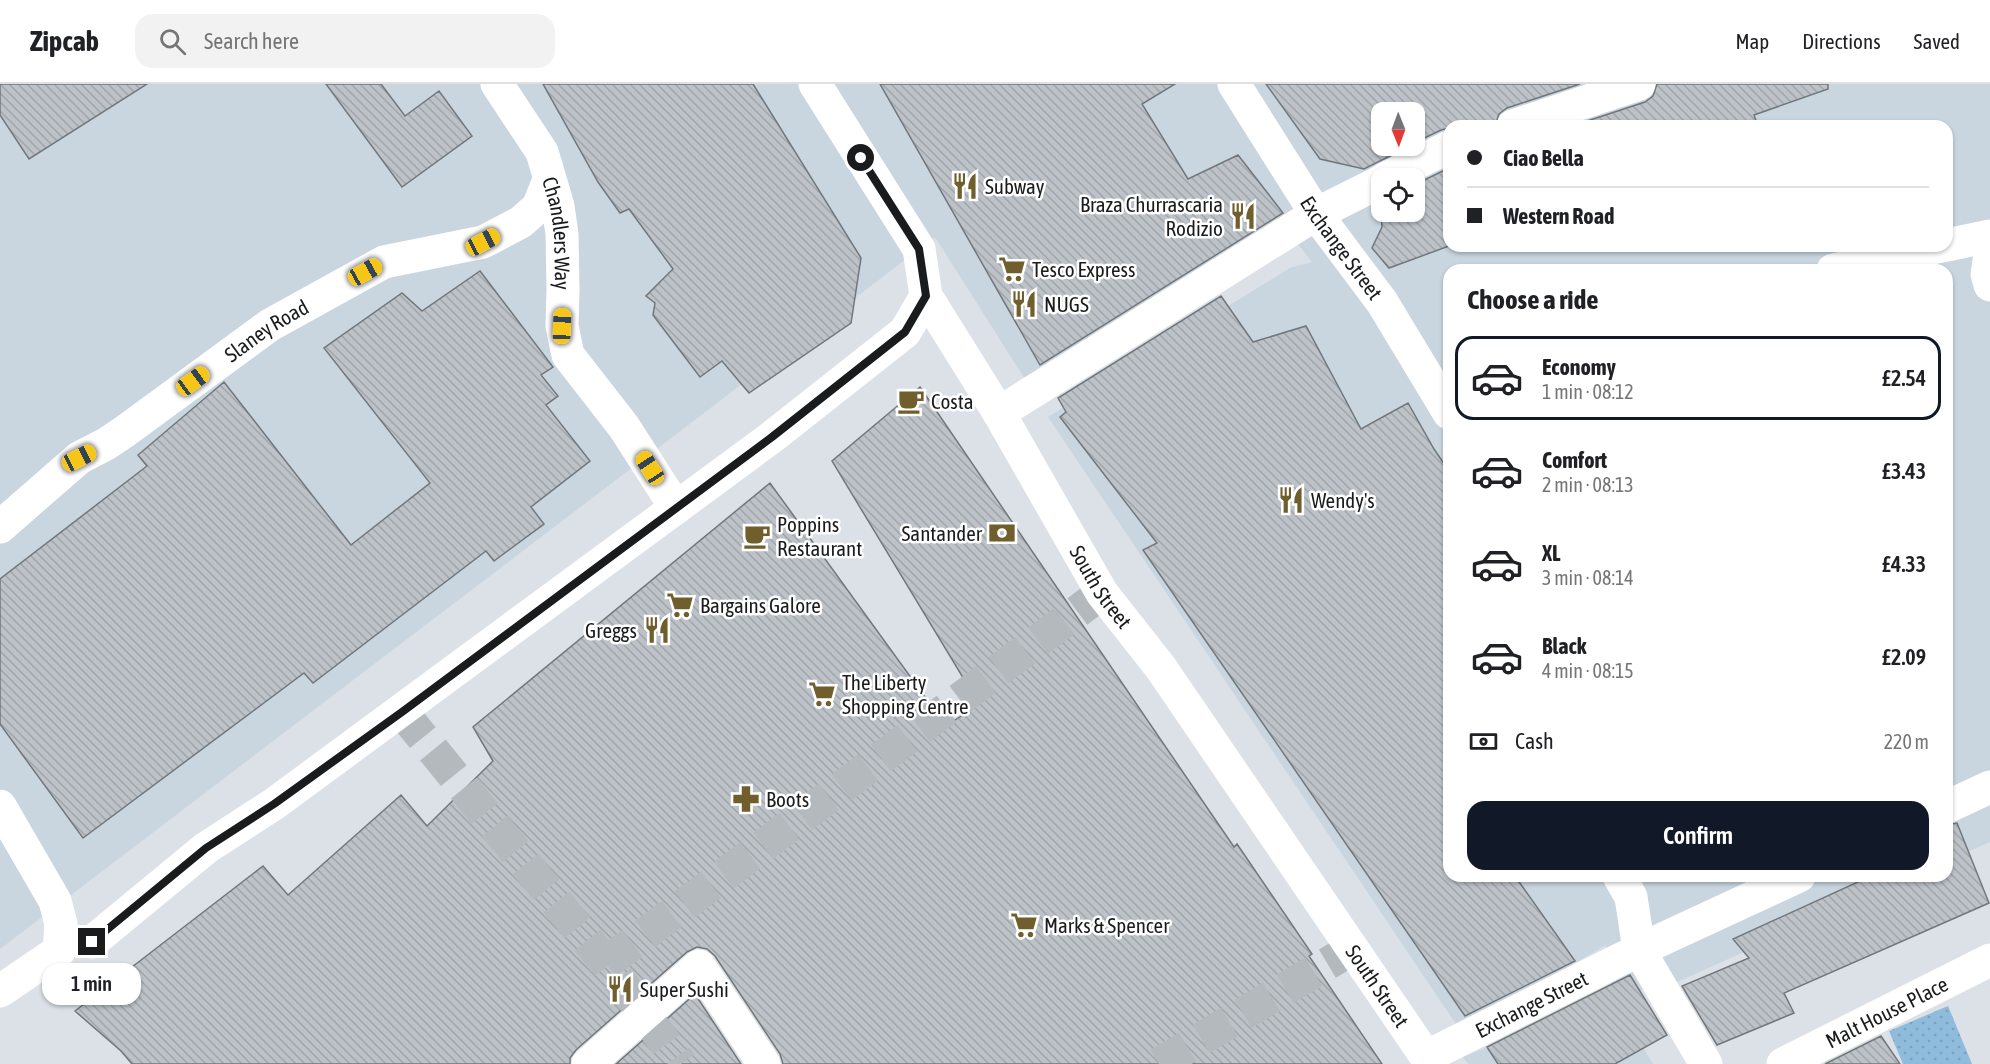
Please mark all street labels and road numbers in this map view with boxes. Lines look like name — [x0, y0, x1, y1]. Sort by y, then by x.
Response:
street label: Chandlers Way — [538, 174, 575, 290]
street label: Exchange Street — [1296, 192, 1388, 304]
street label: Slaney Road — [220, 294, 312, 366]
street label: South Street — [1065, 541, 1137, 633]
street label: South Street — [1341, 940, 1414, 1032]
street label: Exchange Street — [1471, 966, 1591, 1042]
street label: Malt House Place — [1822, 971, 1952, 1053]

